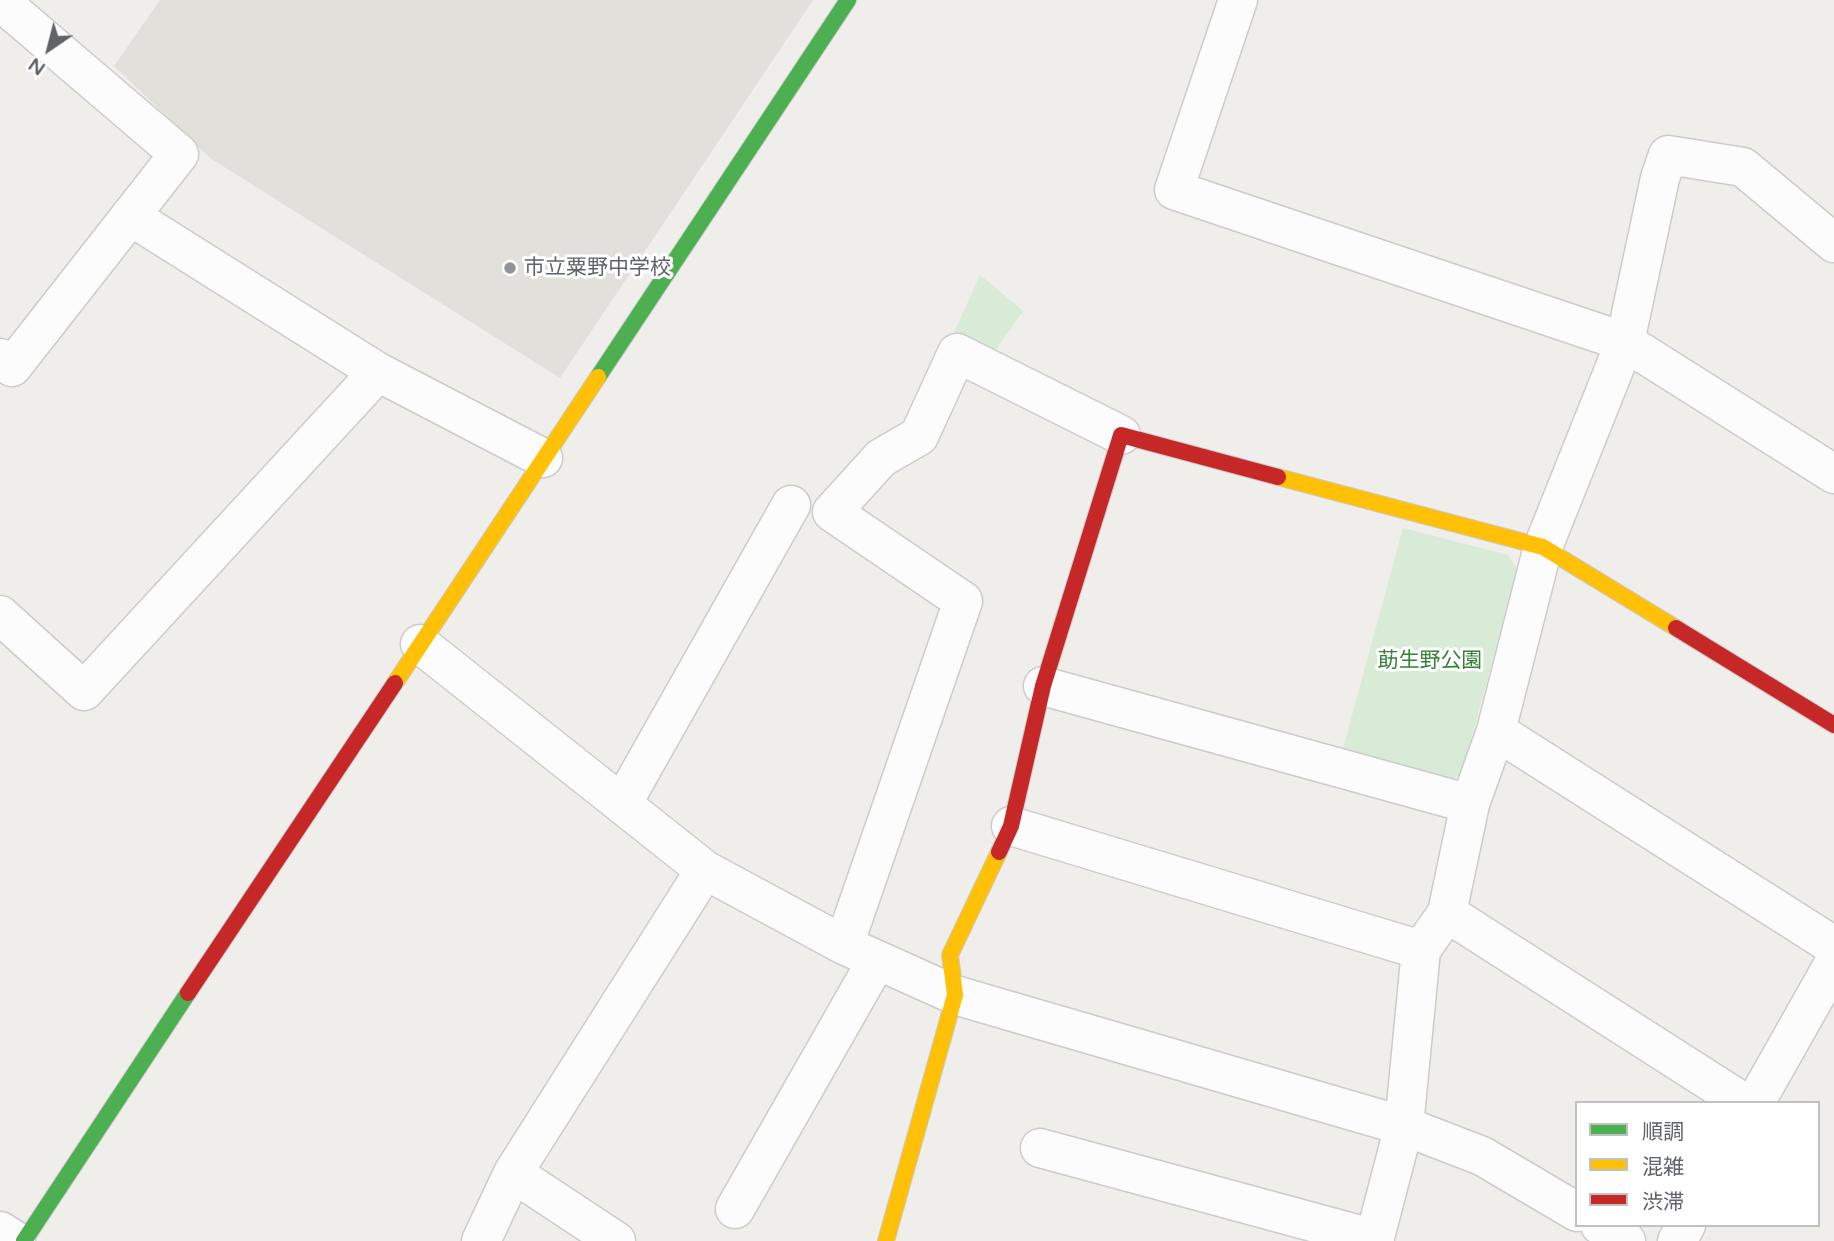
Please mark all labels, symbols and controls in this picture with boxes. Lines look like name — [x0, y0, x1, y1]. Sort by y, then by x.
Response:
north arrow — [14, 14, 84, 84]
text: N — [24, 53, 50, 80]
place label: 市立粟野中学校 — [524, 255, 671, 281]
marker: 市立粟野中学校 — [502, 260, 518, 276]
park label: 莇生野公園 — [1378, 648, 1482, 674]
legend — [1575, 1101, 1820, 1227]
text: 順調 — [1642, 1120, 1684, 1145]
text: 混雑 — [1642, 1155, 1684, 1180]
text: 渋滞 — [1642, 1190, 1684, 1215]

